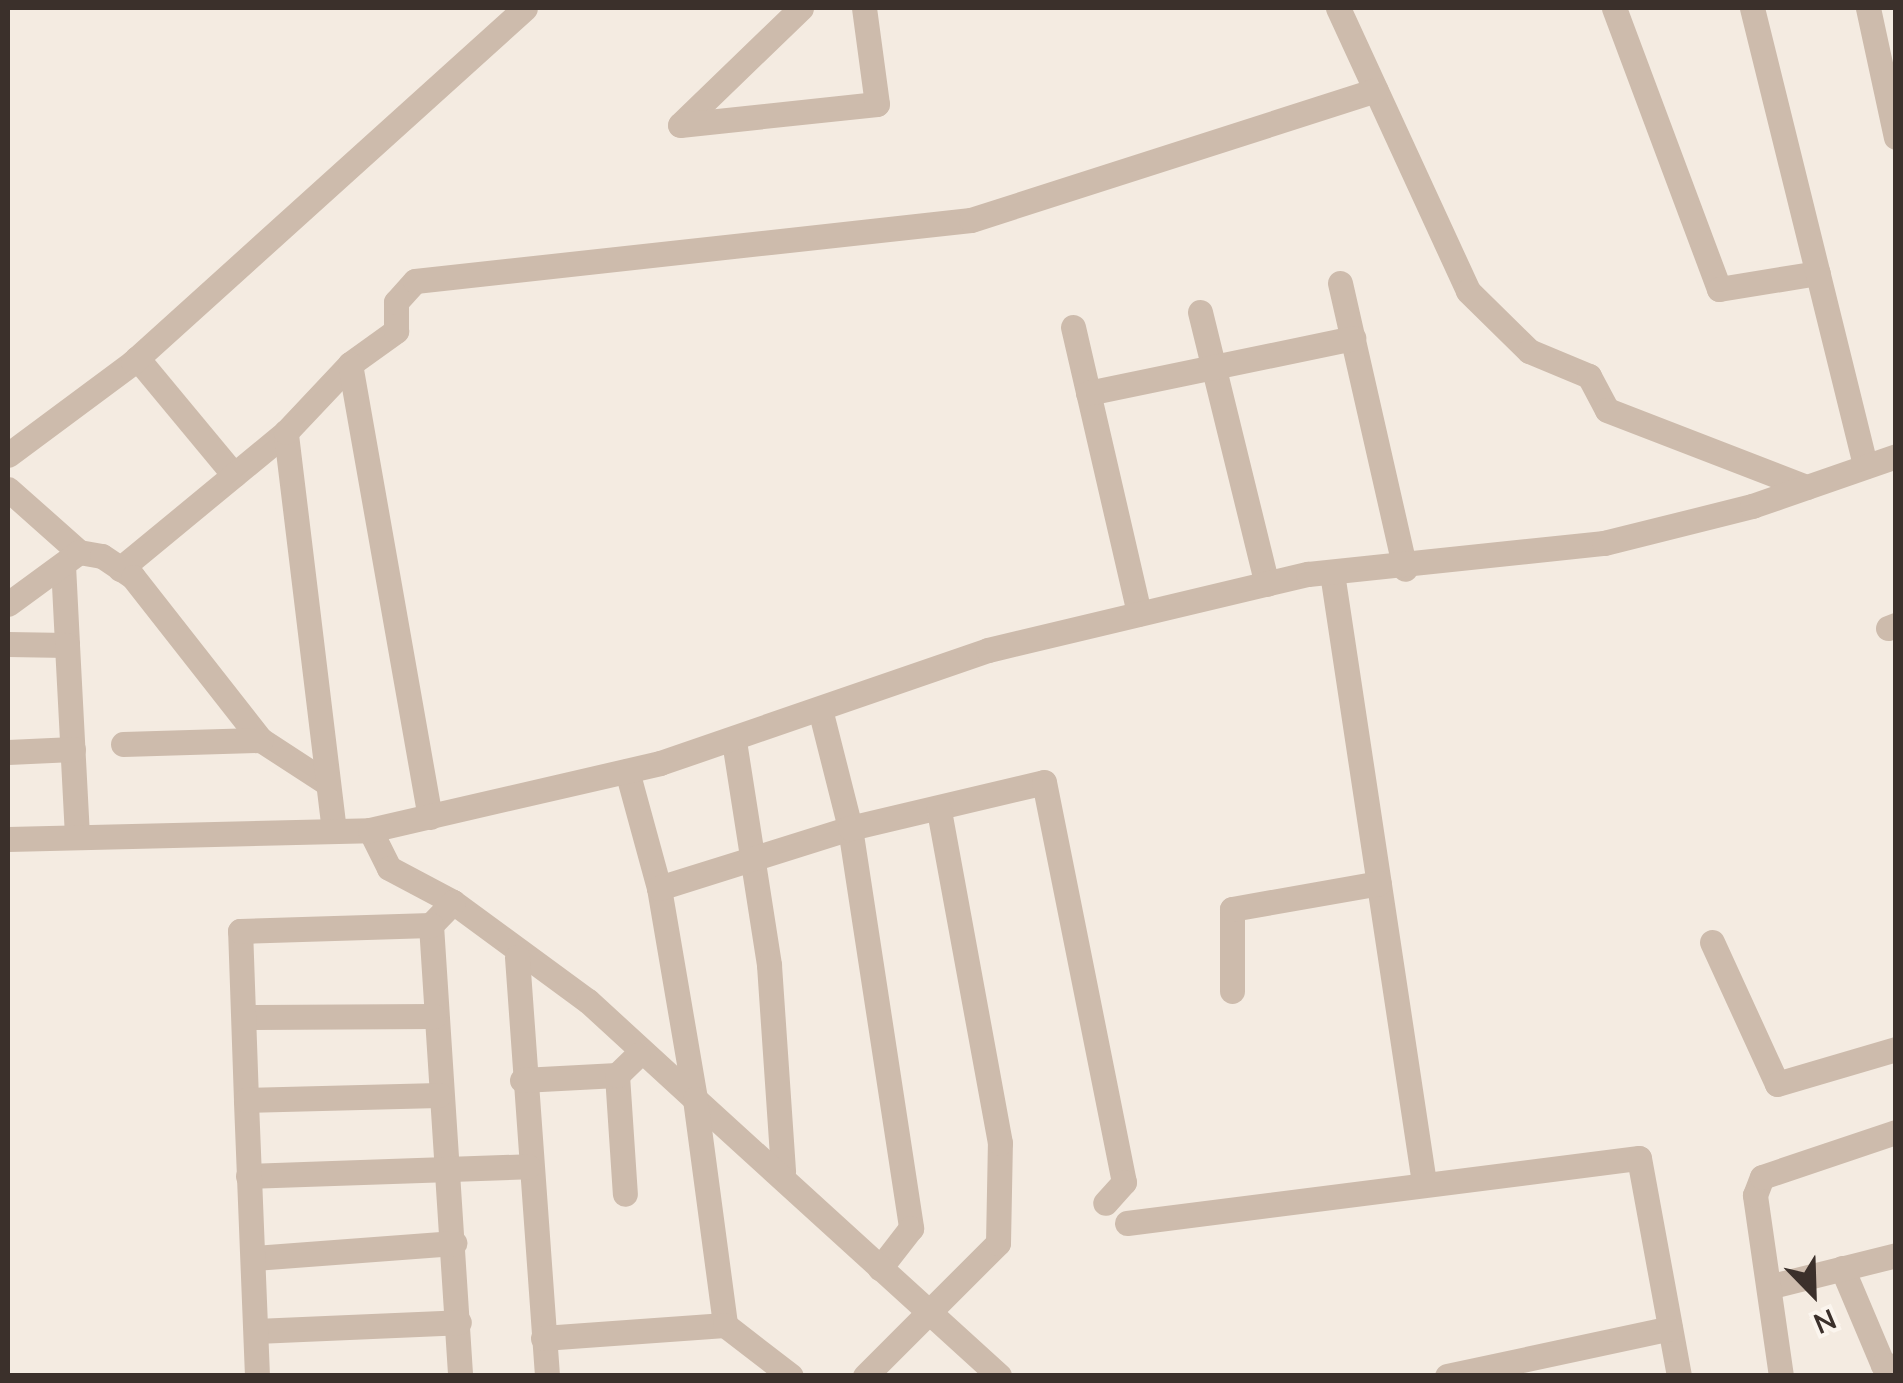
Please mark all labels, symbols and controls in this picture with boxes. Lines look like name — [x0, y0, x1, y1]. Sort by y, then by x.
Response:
north arrow — [1763, 1243, 1863, 1343]
text: N — [1808, 1299, 1842, 1342]

